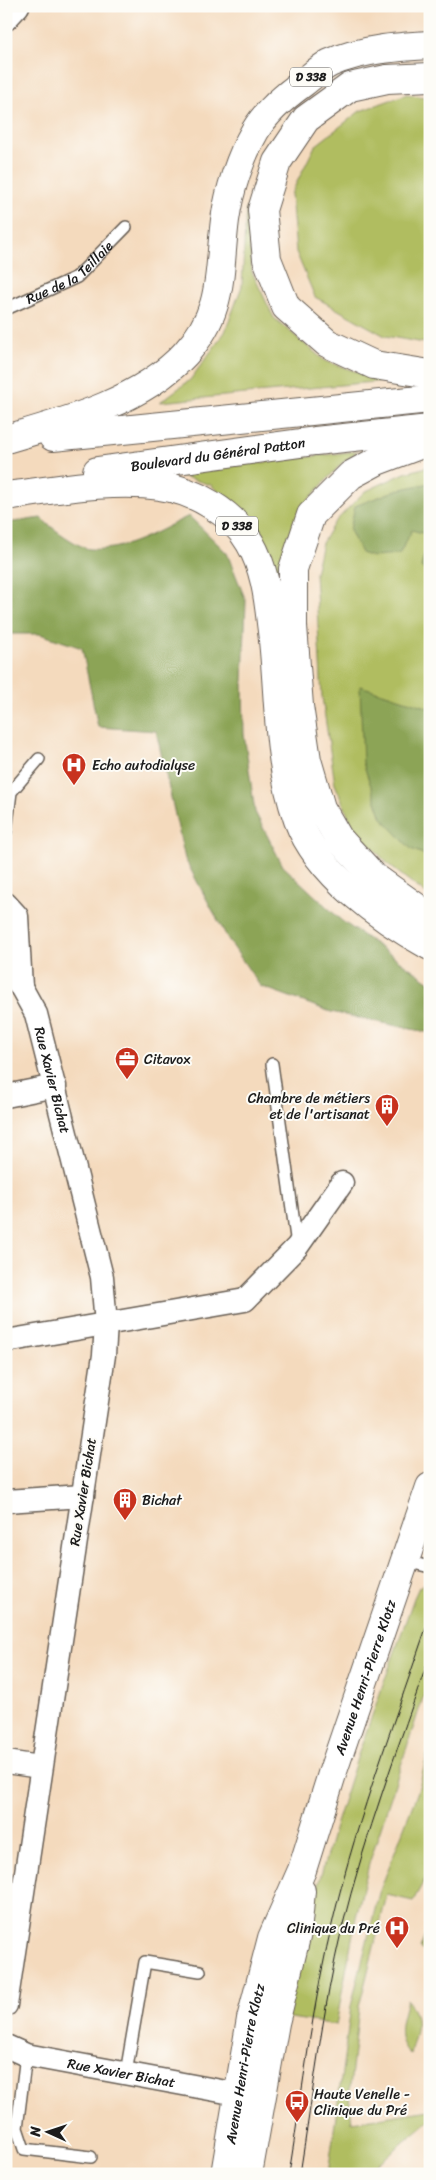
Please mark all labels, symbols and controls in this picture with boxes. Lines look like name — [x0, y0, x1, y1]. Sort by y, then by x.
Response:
road number: D 338 — [290, 68, 332, 86]
street label: Rue de la Teillaie — [22, 234, 119, 311]
street label: Boulevard du Général Patton — [129, 430, 307, 479]
road number: D 338 — [216, 516, 258, 536]
hospital icon: Echo autodialyse — [61, 752, 87, 786]
place label: Echo autodialyse — [92, 753, 195, 778]
street label: Rue Xavier Bichat — [27, 1024, 78, 1136]
office icon: Citavox — [114, 1046, 140, 1080]
place label: Citavox — [144, 1047, 191, 1072]
place label: Chambre de métiers et de l'artisanat — [248, 1086, 370, 1127]
building icon: Chambre de métiers et de l'artisanat — [374, 1093, 400, 1127]
street label: Rue Xavier Bichat — [62, 1436, 104, 1548]
building icon: Bichat — [112, 1487, 138, 1521]
place label: Bichat — [142, 1488, 183, 1513]
street label: Avenue Henri-Pierre Klotz — [327, 1596, 403, 1759]
hospital icon: Clinique du Pré — [384, 1915, 410, 1949]
place label: Clinique du Pré — [287, 1916, 380, 1941]
street label: Avenue Henri-Pierre Klotz — [218, 1980, 272, 2147]
street label: Rue Xavier Bichat — [65, 2050, 177, 2095]
place label: Haute Venelle - Clinique du Pré — [314, 2082, 410, 2123]
bus stop icon: Haute Venelle - Clinique du Pré — [284, 2089, 310, 2123]
north arrow — [22, 2108, 72, 2158]
text: N — [23, 2126, 48, 2138]

